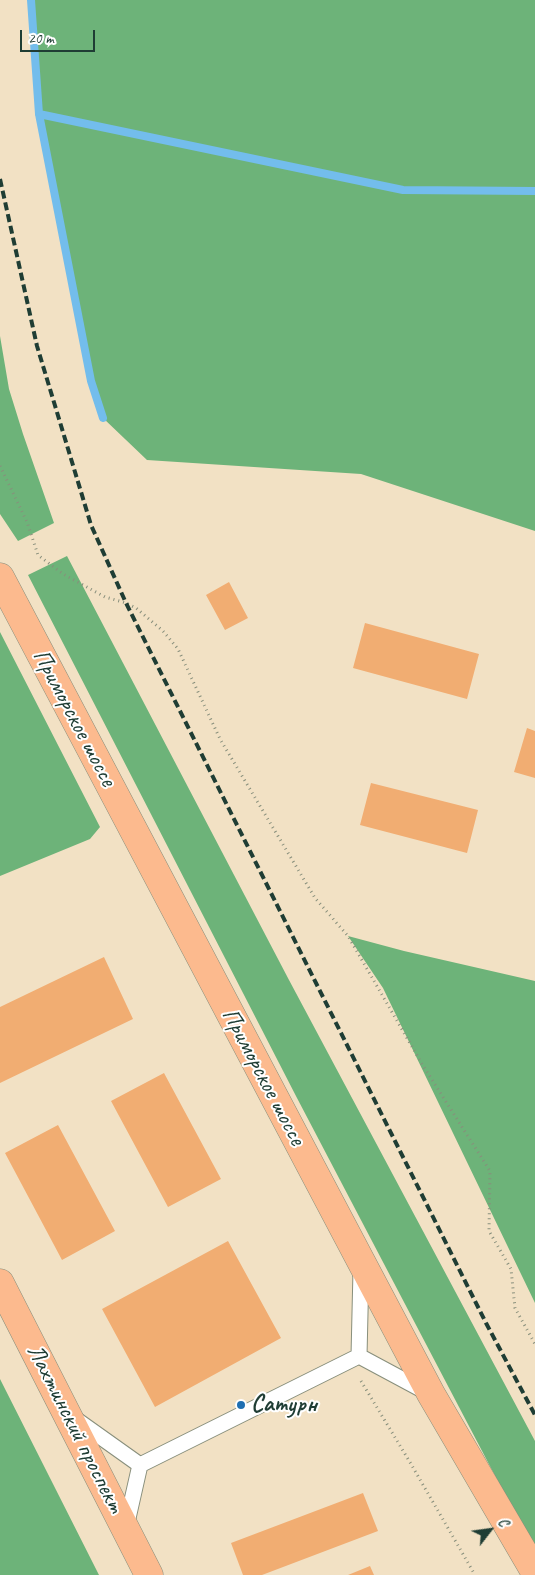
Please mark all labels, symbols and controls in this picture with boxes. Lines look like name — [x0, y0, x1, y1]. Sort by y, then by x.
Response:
scale bar — [22, 20, 98, 52]
text: 20 m — [28, 29, 54, 48]
street label: Приморское шоссе — [26, 645, 122, 791]
street label: Приморское шоссе — [215, 1004, 311, 1150]
street label: Лахтинский проспект — [20, 1340, 130, 1518]
place label: Сатурн — [251, 1391, 317, 1419]
marker: Сатурн — [235, 1399, 247, 1411]
north arrow — [465, 1505, 515, 1555]
text: С — [494, 1515, 513, 1529]

